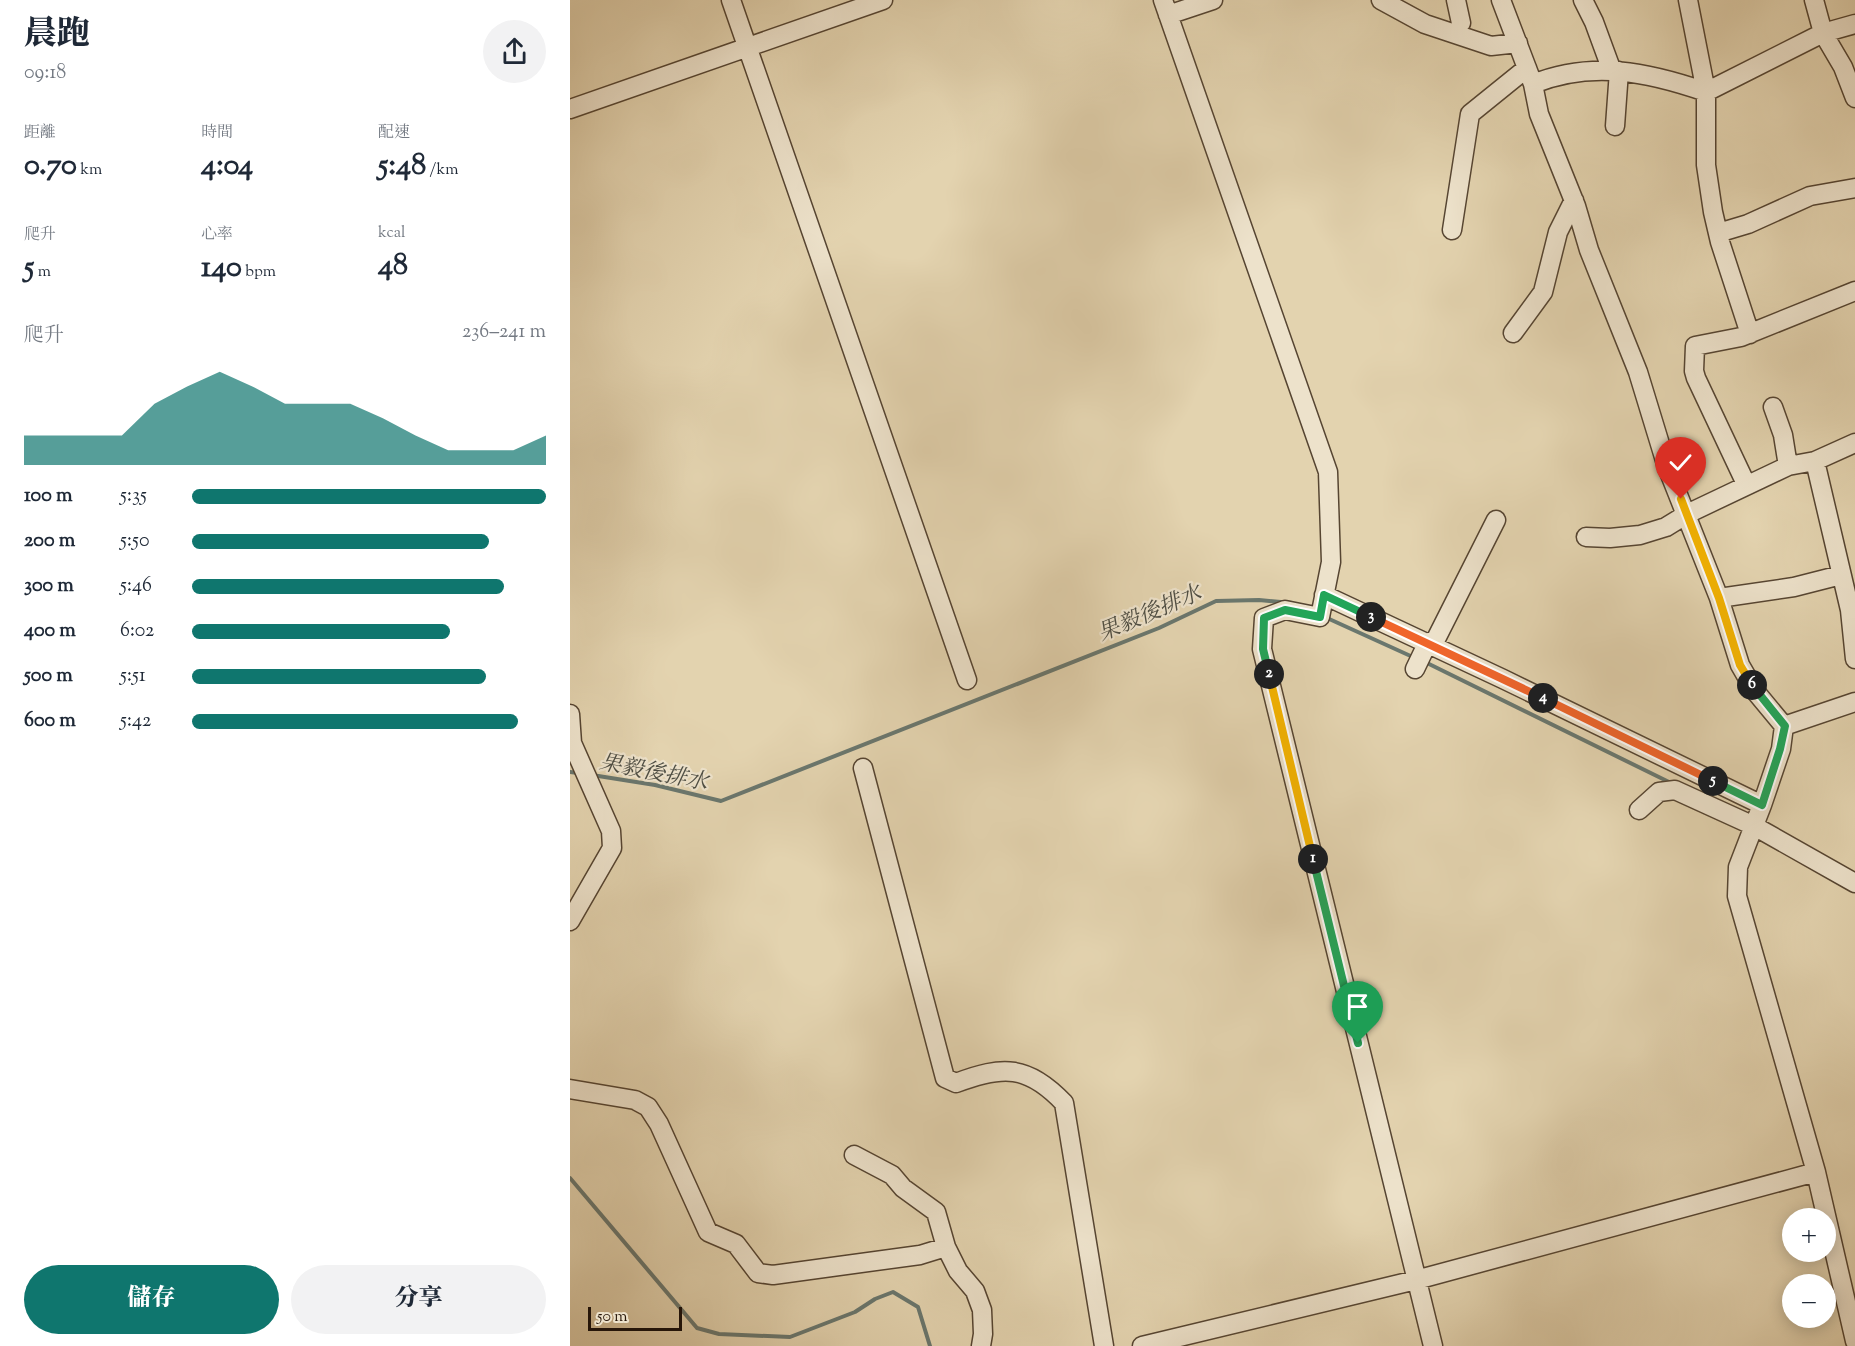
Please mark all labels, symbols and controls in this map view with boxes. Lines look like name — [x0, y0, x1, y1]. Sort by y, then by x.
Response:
text: 晨跑 — [24, 12, 90, 60]
button: share — [483, 20, 546, 83]
text: 09:18 — [24, 59, 66, 88]
text: 距離 — [24, 122, 56, 145]
text: 時間 — [201, 122, 233, 145]
text: 配速 — [378, 122, 410, 145]
text: 0.70 — [24, 145, 77, 188]
text: 4:04 — [201, 145, 253, 188]
text: 5:48 — [378, 145, 426, 188]
text: km — [77, 159, 102, 182]
text: /km — [426, 159, 459, 182]
text: kcal — [378, 222, 406, 245]
text: 爬升 — [24, 224, 56, 247]
text: 心率 — [201, 224, 233, 247]
text: 48 — [378, 245, 408, 288]
text: 5 — [24, 247, 34, 290]
text: 140 — [201, 247, 242, 290]
text: m — [34, 261, 51, 284]
text: bpm — [242, 261, 276, 284]
text: 236–241 m — [462, 318, 546, 347]
text: 爬升 — [24, 322, 64, 351]
pin — [1655, 437, 1706, 499]
icon: check — [1664, 446, 1697, 479]
text: 100 m — [24, 482, 73, 511]
text: 5:35 — [120, 482, 147, 511]
text: 200 m — [24, 527, 75, 556]
text: 5:50 — [120, 527, 149, 556]
text: 300 m — [24, 572, 74, 601]
text: 5:46 — [120, 572, 152, 601]
water label: 果毅後排水 — [1093, 578, 1209, 651]
pin: 3 — [1356, 602, 1386, 632]
text: 3 — [1368, 605, 1374, 628]
text: 400 m — [24, 617, 76, 646]
text: 6:02 — [120, 617, 154, 646]
pin: 2 — [1254, 659, 1284, 689]
text: 500 m — [24, 662, 73, 691]
text: 5:51 — [120, 662, 146, 691]
text: 2 — [1265, 662, 1273, 685]
pin: 6 — [1737, 670, 1767, 700]
text: 6 — [1748, 673, 1756, 696]
pin: 4 — [1528, 683, 1558, 713]
text: 4 — [1539, 686, 1547, 709]
text: 600 m — [24, 707, 76, 736]
text: 5:42 — [120, 707, 151, 736]
water label: 果毅後排水 — [596, 748, 712, 801]
pin: 5 — [1698, 766, 1728, 796]
text: 5 — [1710, 769, 1716, 792]
pin: 1 — [1298, 844, 1328, 874]
text: 1 — [1310, 847, 1316, 870]
pin — [1332, 981, 1383, 1043]
icon: arrive — [1341, 990, 1374, 1023]
map controls — [1782, 1208, 1836, 1328]
button: + — [1782, 1208, 1836, 1262]
button: 儲存 — [24, 1265, 279, 1334]
button: 分享 — [291, 1265, 546, 1334]
button: − — [1782, 1274, 1836, 1328]
scale bar — [588, 1304, 682, 1332]
text: 50 m — [597, 1306, 628, 1329]

